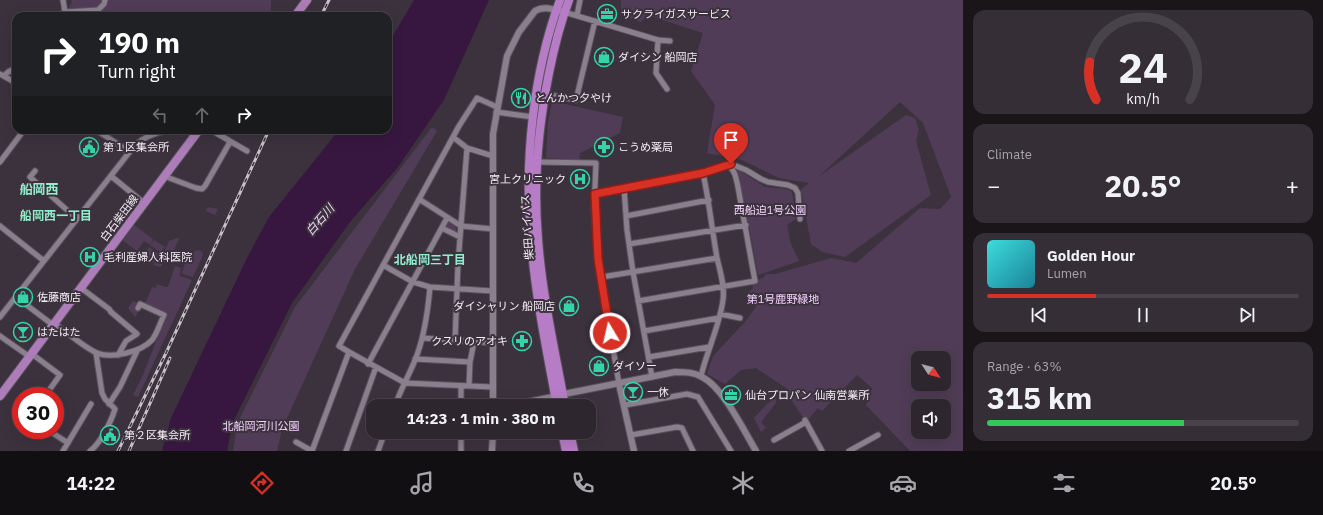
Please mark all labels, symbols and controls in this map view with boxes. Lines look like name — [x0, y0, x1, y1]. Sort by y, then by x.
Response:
office icon: サクライガスサービス — [596, 3, 618, 25]
place label: サクライガスサービス — [621, 7, 731, 21]
text: 190 m — [98, 24, 180, 61]
icon: right — [32, 28, 84, 80]
text: 24 — [1118, 40, 1168, 94]
shop icon: ダイシン 船岡店 — [593, 46, 615, 68]
place label: ダイシン 船岡店 — [618, 50, 698, 64]
text: Turn right — [98, 60, 176, 83]
restaurant icon: とんかつ夕やけ — [510, 87, 532, 109]
text: km/h — [1126, 89, 1160, 108]
place label: とんかつ夕やけ — [535, 91, 612, 105]
icon: left — [149, 104, 171, 126]
icon: ahead — [191, 104, 213, 126]
icon: right — [233, 104, 255, 126]
pin — [714, 123, 748, 164]
icon: arrive — [720, 129, 742, 151]
public building icon: 第１区集会所 — [78, 136, 100, 158]
pharmacy icon: こうめ薬局 — [593, 136, 615, 158]
place label: 第１区集会所 — [103, 140, 170, 154]
place label: こうめ薬局 — [618, 140, 673, 154]
text: Climate — [987, 146, 1032, 163]
text: 20.5° — [1104, 166, 1182, 205]
hospital icon: 宮上クリニック — [569, 168, 591, 190]
text: − — [987, 171, 1000, 200]
text: + — [1286, 171, 1299, 200]
place label: 宮上クリニック — [489, 172, 566, 186]
district label: 船岡西 — [19, 181, 59, 198]
street label: 白石柴田線 — [97, 192, 141, 244]
street label: 柴田バイパス — [518, 194, 536, 260]
water label: 白石川 — [302, 200, 338, 238]
park label: 西船迫1号公園 — [734, 203, 806, 217]
district label: 船岡西一丁目 — [20, 208, 92, 223]
hospital icon: 毛利産婦人科医院 — [79, 246, 101, 268]
text: Golden Hour — [1047, 246, 1135, 265]
place label: 毛利産婦人科医院 — [104, 250, 192, 264]
district label: 北船岡三丁目 — [394, 252, 466, 267]
text: Lumen — [1047, 265, 1087, 282]
shop icon: 佐藤商店 — [12, 286, 34, 308]
place label: 佐藤商店 — [37, 290, 81, 304]
park label: 第1号鹿野緑地 — [747, 292, 819, 306]
shop icon: ダイシャリン 船岡店 — [558, 295, 580, 317]
place label: ダイシャリン 船岡店 — [453, 299, 555, 313]
icon: previous — [1028, 304, 1050, 326]
icon: pause — [1132, 304, 1154, 326]
icon: next — [1236, 304, 1258, 326]
position arrow — [589, 312, 631, 354]
bar icon: はたはた — [12, 321, 34, 343]
place label: はたはた — [37, 325, 81, 339]
pharmacy icon: クスリのアオキ — [511, 330, 533, 352]
place label: クスリのアオキ — [431, 334, 508, 348]
north arrow — [911, 351, 951, 391]
map controls — [911, 351, 951, 439]
shop icon: ダイソー — [588, 355, 610, 377]
text: Range · 63% — [987, 358, 1061, 375]
place label: ダイソー — [613, 359, 657, 373]
text: 315 km — [987, 378, 1092, 417]
bar icon: 一休 — [622, 381, 644, 403]
office icon: 仙台プロパン 仙南営業所 — [720, 384, 742, 406]
place label: 一休 — [647, 385, 669, 399]
speed limit sign: 30 — [12, 387, 64, 439]
place label: 仙台プロパン 仙南営業所 — [745, 388, 870, 402]
button: sound — [911, 399, 951, 439]
text: 14:23 · 1 min · 380 m — [407, 409, 555, 428]
park label: 北船岡河川公園 — [223, 419, 300, 433]
public building icon: 第２区集会所 — [99, 424, 121, 446]
place label: 第２区集会所 — [124, 428, 191, 442]
icon: directions — [248, 469, 276, 497]
icon: music — [408, 469, 436, 497]
icon: phone — [569, 469, 597, 497]
icon: climate — [729, 469, 757, 497]
icon: car — [889, 469, 917, 497]
icon: filters — [1050, 469, 1078, 497]
text: 14:22 — [66, 472, 115, 495]
text: 20.5° — [1210, 472, 1257, 495]

